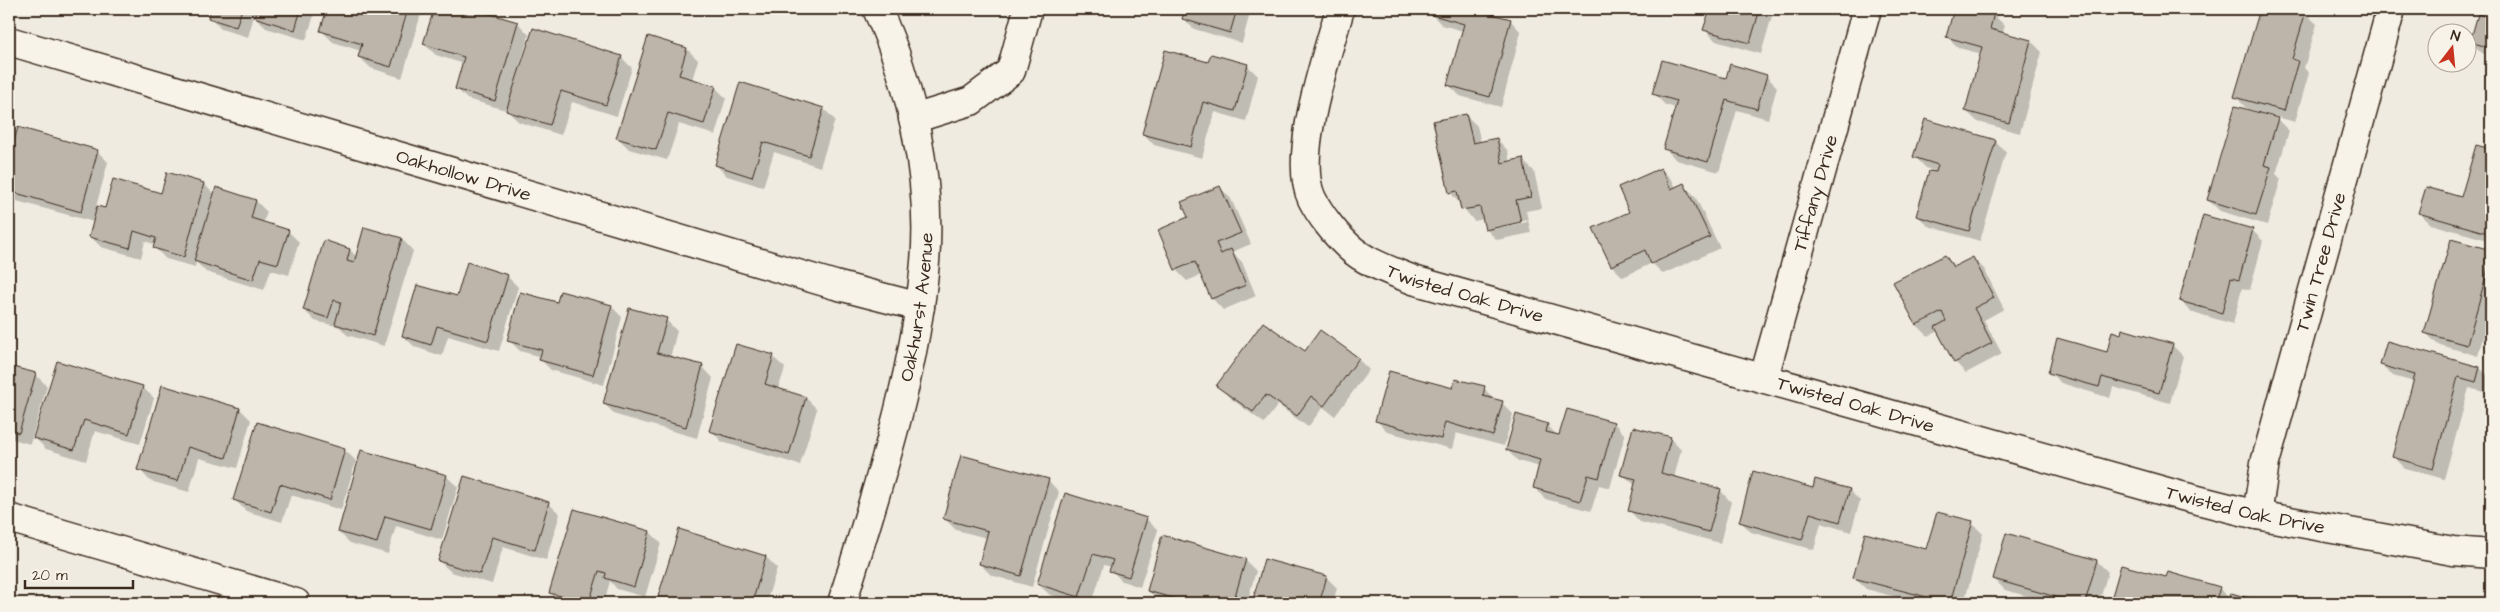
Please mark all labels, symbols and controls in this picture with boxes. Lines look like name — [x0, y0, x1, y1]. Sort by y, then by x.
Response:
north arrow — [2428, 22, 2478, 72]
text: N — [2448, 26, 2462, 47]
street label: Tiffany Drive — [1786, 131, 1845, 255]
street label: Oakhollow Drive — [393, 143, 534, 208]
street label: Twin Tree Drive — [2289, 189, 2353, 335]
street label: Oakhurst Avenue — [893, 232, 940, 384]
street label: Twisted Oak Drive — [1382, 257, 1547, 330]
street label: Twisted Oak Drive — [1774, 369, 1937, 439]
street label: Twisted Oak Drive — [2163, 479, 2327, 541]
scale bar — [25, 557, 132, 589]
text: 20 m — [32, 565, 68, 586]

